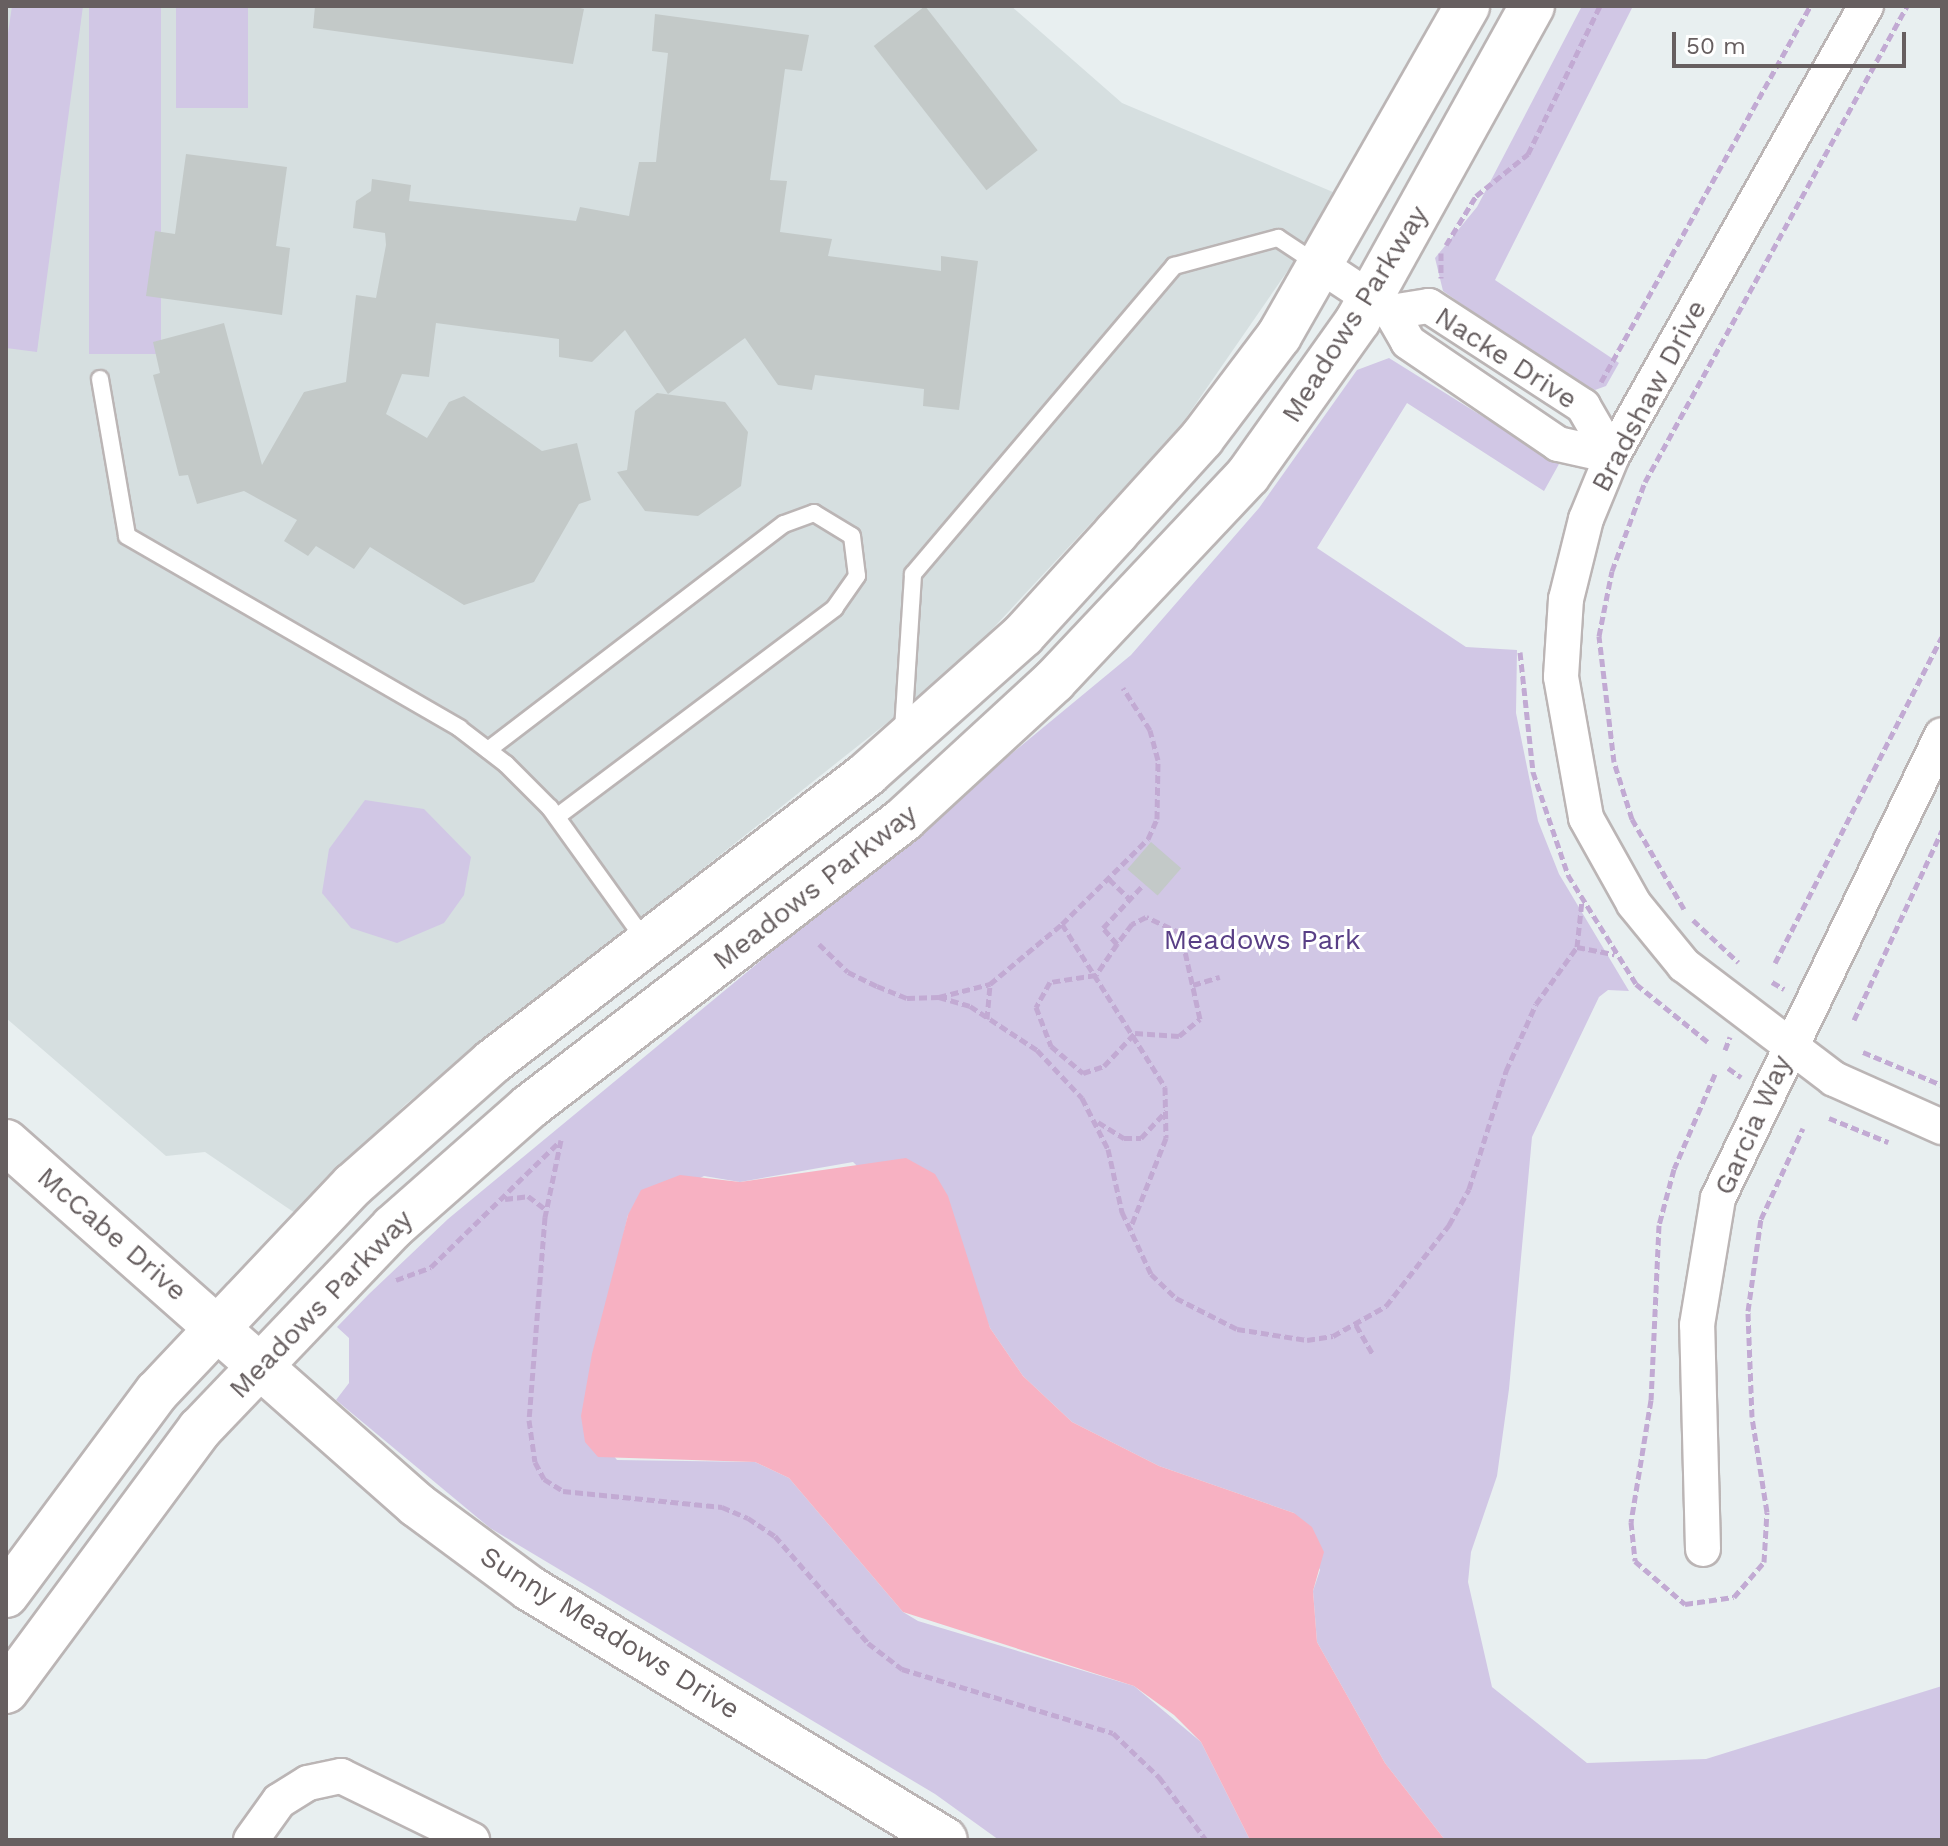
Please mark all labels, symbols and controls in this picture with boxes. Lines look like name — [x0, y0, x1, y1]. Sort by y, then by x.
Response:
scale bar — [1676, 16, 1910, 66]
text: 50 m — [1686, 32, 1746, 60]
street label: Meadows Parkway — [1275, 199, 1435, 429]
street label: Bradshaw Drive — [1584, 294, 1714, 498]
street label: Nacke Drive — [1429, 300, 1583, 416]
street label: Meadows Parkway — [706, 797, 924, 977]
park label: Meadows Park — [1163, 923, 1361, 957]
street label: Garcia Way — [1707, 1049, 1799, 1201]
street label: McCabe Drive — [30, 1160, 194, 1308]
street label: Meadows Parkway — [222, 1202, 420, 1406]
street label: Sunny Meadows Drive — [474, 1539, 746, 1727]

